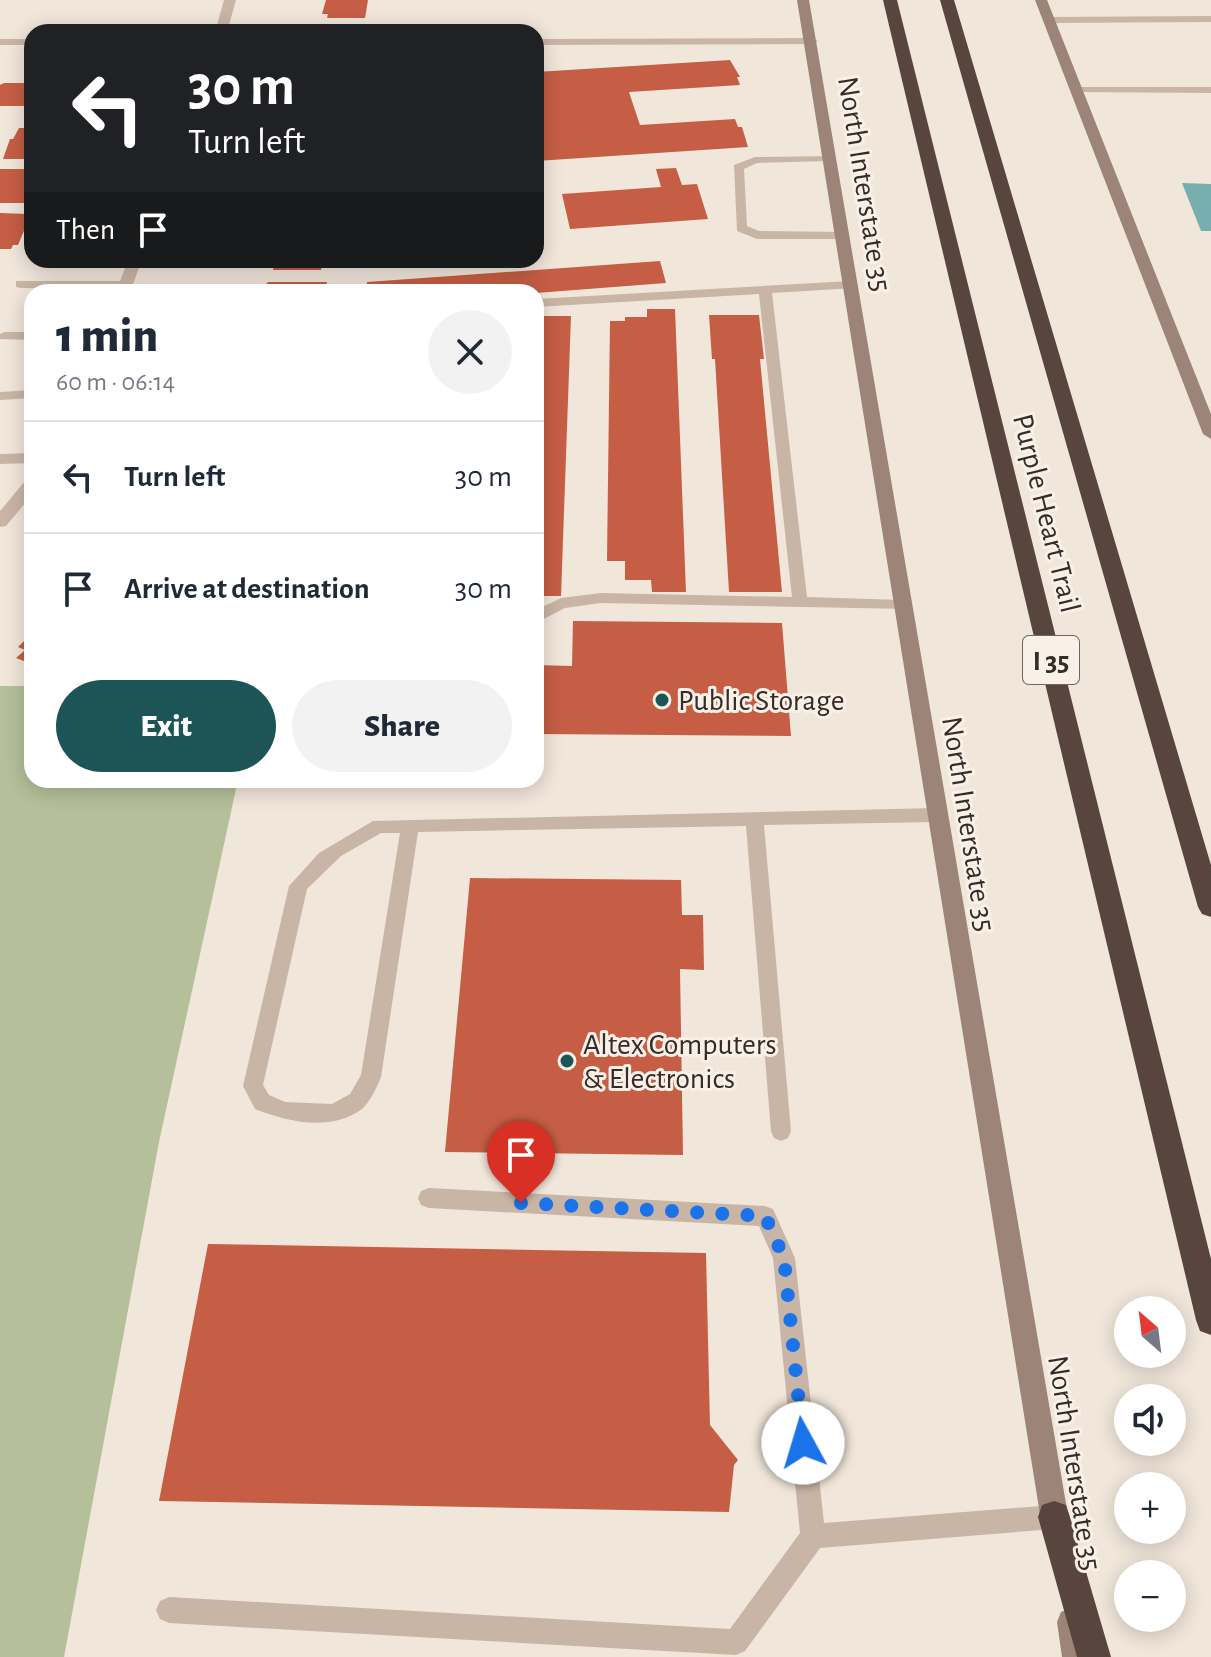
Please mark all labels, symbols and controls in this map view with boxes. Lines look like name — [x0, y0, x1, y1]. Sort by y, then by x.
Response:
icon: left — [56, 56, 160, 160]
text: 30 m — [188, 59, 295, 115]
street label: North Interstate 35 — [832, 74, 896, 294]
text: Turn left — [188, 124, 305, 160]
icon: arrive — [131, 208, 175, 252]
text: Then — [56, 215, 115, 245]
button: close — [428, 310, 512, 394]
text: 1 min — [56, 313, 158, 361]
text: 60 m · 06:14 — [56, 369, 175, 395]
street label: Purple Heart Trail — [1007, 411, 1085, 616]
icon: left — [56, 455, 100, 499]
text: Turn left — [124, 462, 225, 492]
text: 30 m — [455, 462, 512, 492]
icon: arrive — [56, 567, 100, 611]
text: Arrive at destination — [124, 574, 370, 604]
text: 30 m — [455, 574, 512, 604]
road number: I 35 — [1023, 636, 1079, 684]
button: Exit — [56, 680, 276, 772]
button: Share — [292, 680, 512, 772]
place label: Public Storage — [678, 686, 845, 716]
marker: Public Storage — [653, 691, 671, 709]
street label: North Interstate 35 — [936, 714, 1000, 934]
place label: Altex Computers & Electronics — [583, 1030, 777, 1094]
marker: Altex Computers & Electronics — [558, 1052, 576, 1070]
pin — [487, 1121, 555, 1203]
icon: arrive — [499, 1133, 543, 1177]
north arrow — [1114, 1296, 1186, 1368]
map controls — [1114, 1296, 1186, 1632]
street label: North Interstate 35 — [1042, 1353, 1106, 1573]
button: sound — [1114, 1384, 1186, 1456]
position arrow — [761, 1401, 845, 1485]
button: + — [1114, 1472, 1186, 1544]
button: − — [1114, 1560, 1186, 1632]

